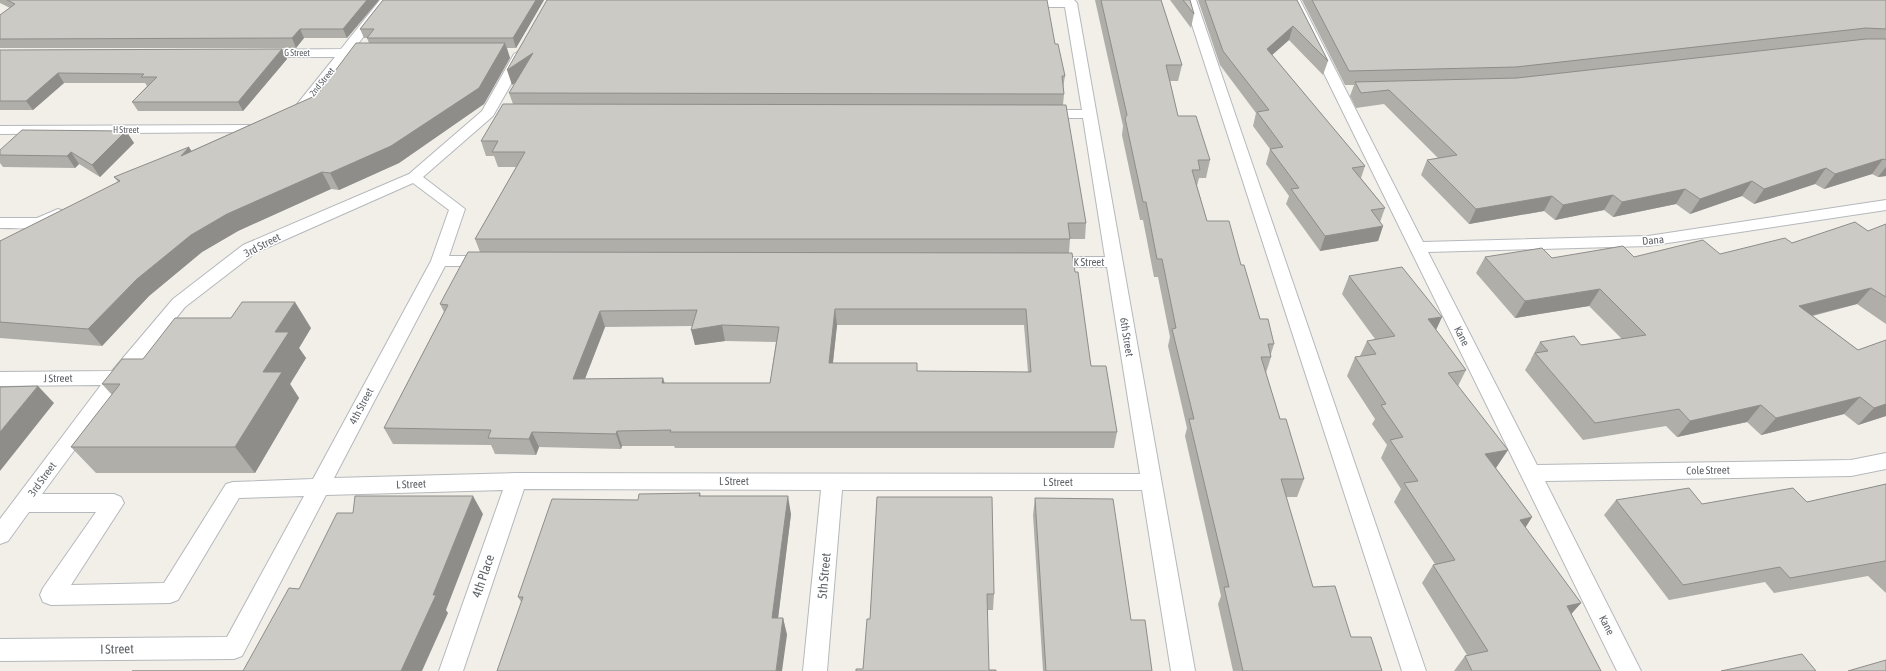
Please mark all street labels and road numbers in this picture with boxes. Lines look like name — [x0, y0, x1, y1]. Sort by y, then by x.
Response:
street label: G Street — [284, 48, 310, 58]
street label: 2nd Street — [307, 65, 337, 98]
street label: H Street — [113, 125, 140, 135]
street label: 3rd Street — [242, 231, 282, 259]
street label: Dana — [1642, 233, 1664, 247]
street label: K Street — [1073, 256, 1105, 268]
street label: 6th Street — [1118, 317, 1136, 357]
street label: Kane — [1452, 324, 1472, 348]
street label: J Street — [43, 372, 73, 384]
street label: 4th Street — [346, 386, 376, 426]
street label: 3rd Street — [26, 460, 58, 498]
street label: Cole Street — [1686, 464, 1730, 476]
street label: L Street — [719, 475, 749, 487]
street label: L Street — [1043, 476, 1073, 488]
street label: L Street — [396, 477, 426, 491]
street label: 4th Place — [469, 552, 497, 599]
street label: 5th Street — [815, 552, 834, 600]
street label: Kane — [1597, 613, 1617, 637]
street label: I Street — [100, 641, 134, 657]

